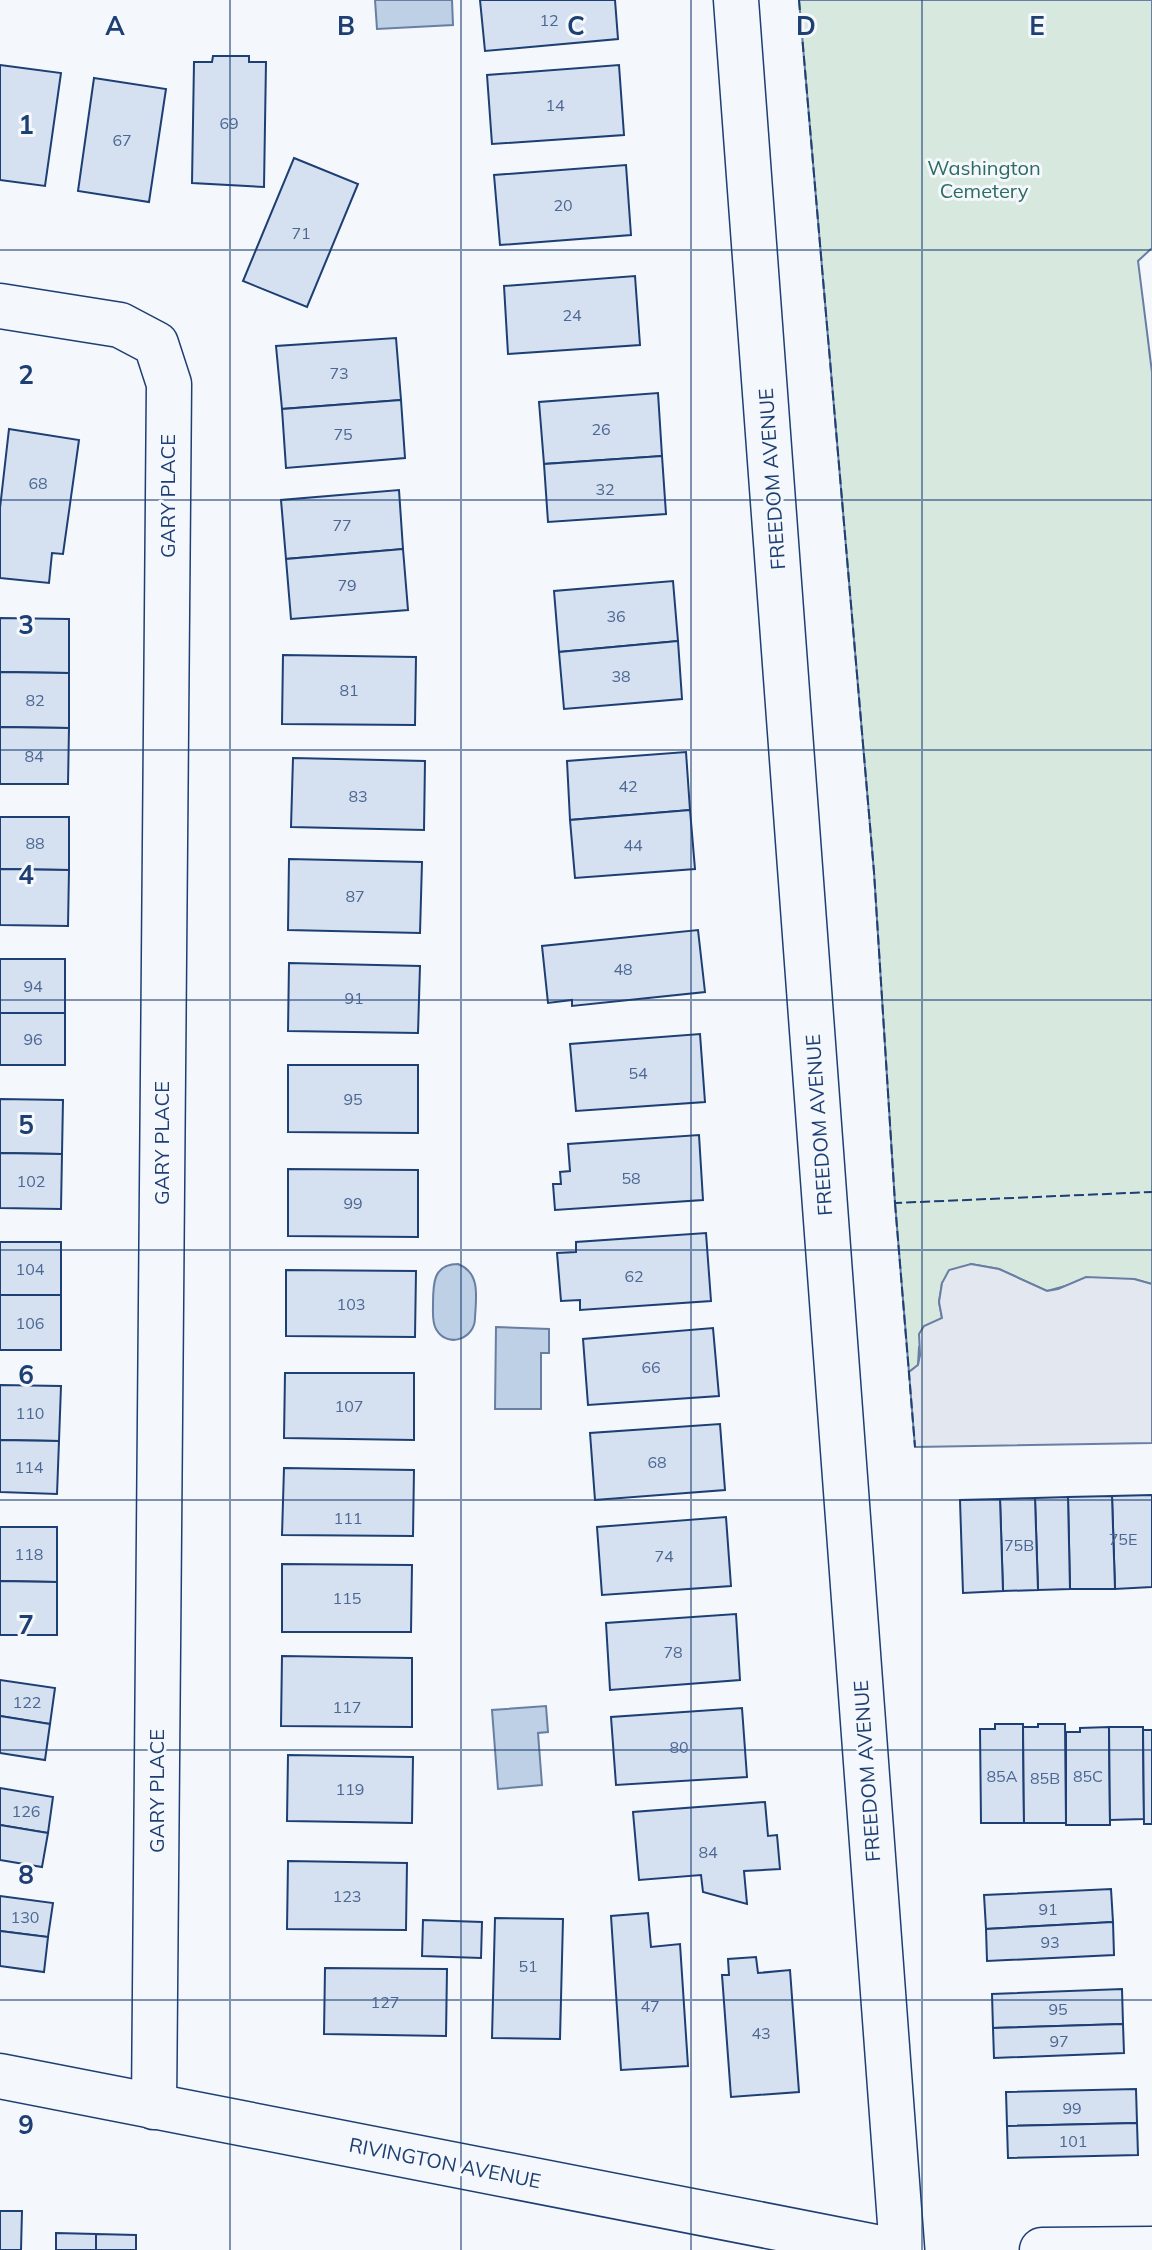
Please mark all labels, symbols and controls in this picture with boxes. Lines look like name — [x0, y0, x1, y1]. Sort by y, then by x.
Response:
text: A — [105, 9, 125, 42]
text: B — [337, 9, 355, 42]
text: C — [567, 9, 585, 42]
text: D — [796, 9, 816, 42]
text: E — [1029, 9, 1045, 42]
house number: 12 — [539, 10, 559, 30]
house number: 14 — [545, 95, 565, 115]
text: 1 — [18, 108, 34, 141]
house number: 69 — [219, 113, 239, 133]
house number: 67 — [112, 130, 132, 150]
park label: Washington Cemetery — [927, 155, 1041, 203]
house number: 20 — [553, 195, 573, 215]
house number: 71 — [291, 223, 311, 243]
house number: 24 — [562, 305, 582, 325]
text: 2 — [18, 358, 34, 391]
house number: 73 — [329, 363, 349, 383]
street label: FREEDOM AVENUE — [753, 387, 790, 571]
house number: 26 — [591, 419, 611, 439]
house number: 75 — [333, 424, 353, 444]
street label: GARY PLACE — [155, 434, 180, 558]
house number: 68 — [28, 473, 48, 493]
house number: 32 — [595, 479, 615, 499]
house number: 77 — [332, 515, 352, 535]
house number: 79 — [337, 575, 357, 595]
house number: 36 — [606, 606, 626, 626]
text: 3 — [18, 608, 34, 641]
house number: 38 — [611, 666, 631, 686]
house number: 81 — [339, 680, 359, 700]
house number: 82 — [25, 690, 45, 710]
house number: 84 — [24, 746, 44, 766]
house number: 42 — [618, 776, 638, 796]
house number: 83 — [348, 786, 368, 806]
house number: 88 — [25, 833, 45, 853]
house number: 44 — [623, 835, 643, 855]
text: 4 — [18, 858, 34, 891]
house number: 87 — [345, 886, 365, 906]
house number: 48 — [613, 959, 633, 979]
house number: 94 — [23, 976, 43, 996]
house number: 91 — [344, 988, 364, 1008]
house number: 96 — [23, 1029, 43, 1049]
street label: FREEDOM AVENUE — [800, 1033, 837, 1217]
house number: 54 — [628, 1063, 648, 1083]
street label: GARY PLACE — [149, 1081, 174, 1205]
house number: 95 — [343, 1089, 363, 1109]
text: 5 — [18, 1108, 34, 1141]
house number: 58 — [621, 1168, 641, 1188]
house number: 102 — [17, 1171, 45, 1191]
house number: 99 — [343, 1193, 363, 1213]
house number: 104 — [16, 1259, 45, 1279]
house number: 62 — [624, 1266, 644, 1286]
house number: 103 — [337, 1294, 365, 1314]
house number: 106 — [16, 1313, 44, 1333]
house number: 66 — [641, 1357, 661, 1377]
text: 6 — [18, 1358, 34, 1391]
house number: 107 — [335, 1396, 363, 1416]
house number: 110 — [16, 1403, 44, 1423]
house number: 68 — [647, 1452, 667, 1472]
house number: 114 — [15, 1457, 44, 1477]
house number: 111 — [334, 1508, 362, 1528]
house number: 75E — [1109, 1529, 1137, 1549]
house number: 75B — [1004, 1535, 1034, 1555]
house number: 118 — [15, 1544, 43, 1564]
house number: 74 — [654, 1546, 674, 1566]
house number: 115 — [333, 1588, 361, 1608]
text: 7 — [18, 1608, 34, 1641]
house number: 78 — [663, 1642, 683, 1662]
street label: FREEDOM AVENUE — [848, 1679, 885, 1863]
house number: 122 — [13, 1692, 41, 1712]
house number: 117 — [333, 1697, 361, 1717]
street label: GARY PLACE — [144, 1729, 169, 1853]
house number: 80 — [669, 1737, 689, 1757]
house number: 85A — [987, 1766, 1018, 1786]
house number: 85C — [1073, 1766, 1103, 1786]
house number: 85B — [1030, 1768, 1060, 1788]
house number: 119 — [336, 1779, 364, 1799]
house number: 126 — [12, 1801, 40, 1821]
house number: 84 — [698, 1842, 718, 1862]
text: 8 — [18, 1858, 34, 1891]
house number: 123 — [333, 1886, 361, 1906]
house number: 91 — [1038, 1899, 1058, 1919]
house number: 130 — [11, 1907, 39, 1927]
house number: 93 — [1040, 1932, 1060, 1952]
house number: 51 — [518, 1956, 538, 1976]
house number: 127 — [371, 1992, 399, 2012]
house number: 47 — [640, 1996, 660, 2016]
house number: 95 — [1048, 1999, 1068, 2019]
house number: 43 — [751, 2023, 771, 2043]
house number: 97 — [1049, 2031, 1069, 2051]
house number: 99 — [1062, 2098, 1082, 2118]
text: 9 — [18, 2108, 34, 2141]
house number: 101 — [1059, 2131, 1087, 2151]
street label: RIVINGTON AVENUE — [347, 2132, 543, 2193]

